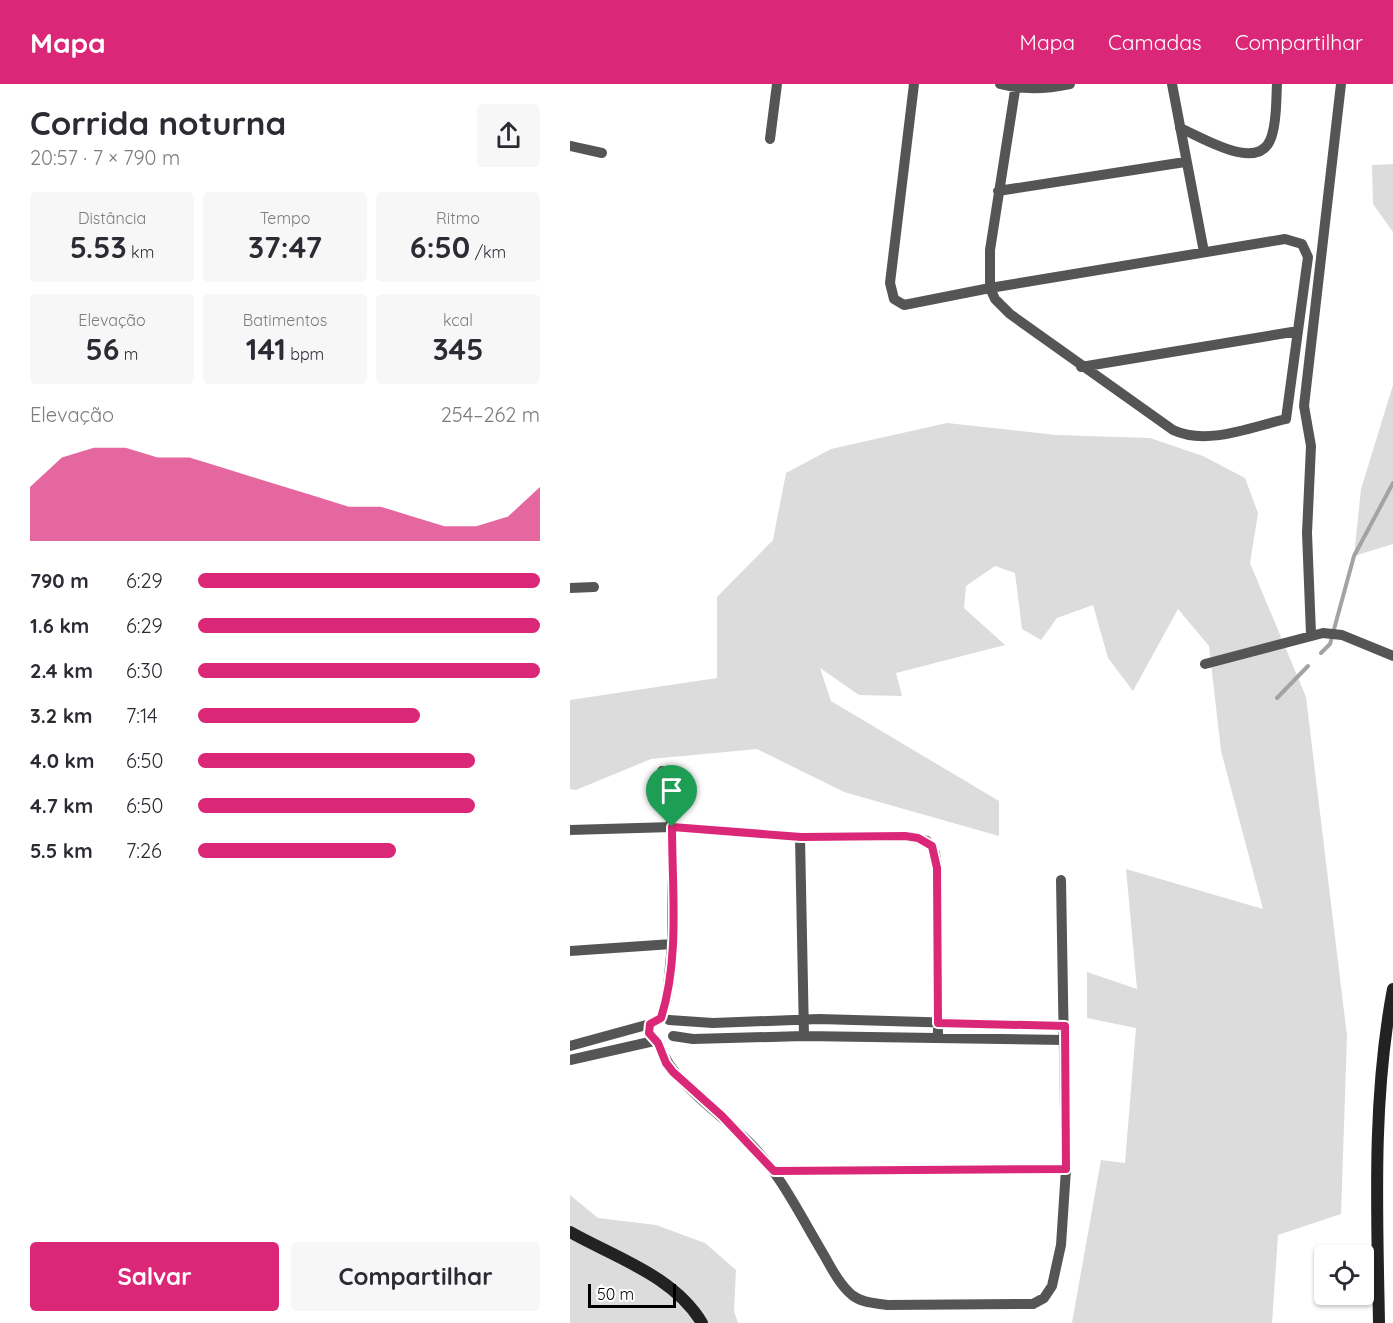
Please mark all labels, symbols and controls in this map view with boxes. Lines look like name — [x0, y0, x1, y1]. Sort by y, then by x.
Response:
text: Mapa — [30, 25, 106, 60]
text: Mapa — [1020, 29, 1075, 55]
text: Camadas — [1108, 29, 1202, 55]
text: Compartilhar — [1235, 29, 1363, 55]
text: Corrida noturna — [30, 102, 286, 143]
button: share — [477, 104, 540, 167]
text: 20:57 · 7 × 790 m — [30, 145, 180, 170]
text: Distância — [78, 208, 146, 228]
text: Tempo — [260, 208, 310, 228]
text: Ritmo — [436, 208, 480, 228]
text: 5.53 — [70, 228, 127, 266]
text: 37:47 — [248, 228, 322, 266]
text: 6:50 — [410, 228, 470, 266]
text: km — [127, 242, 154, 262]
text: /km — [470, 242, 506, 262]
text: Elevação — [78, 310, 146, 330]
text: Batimentos — [243, 310, 327, 330]
text: kcal — [443, 310, 473, 330]
text: 56 — [86, 330, 119, 368]
text: 141 — [246, 330, 286, 368]
text: 345 — [432, 330, 484, 368]
text: m — [119, 344, 138, 364]
text: bpm — [286, 344, 324, 364]
text: Elevação — [30, 402, 114, 427]
text: 254–262 m — [441, 402, 540, 427]
text: 790 m — [30, 568, 89, 593]
text: 6:29 — [126, 568, 163, 593]
text: 1.6 km — [30, 613, 89, 638]
text: 6:29 — [126, 613, 163, 638]
text: 2.4 km — [30, 658, 93, 683]
text: 6:30 — [126, 658, 163, 683]
text: 3.2 km — [30, 703, 93, 728]
text: 7:14 — [126, 703, 158, 728]
text: 4.0 km — [30, 748, 94, 773]
text: 6:50 — [126, 748, 163, 773]
pin — [646, 765, 697, 827]
icon: arrive — [655, 774, 688, 807]
text: 4.7 km — [30, 793, 93, 818]
text: 6:50 — [126, 793, 163, 818]
text: 5.5 km — [30, 838, 93, 863]
text: 7:26 — [126, 838, 162, 863]
button: Salvar — [30, 1242, 279, 1311]
button: Compartilhar — [291, 1242, 540, 1311]
map controls — [1314, 1245, 1374, 1305]
button: locate — [1314, 1245, 1374, 1305]
scale bar — [588, 1281, 676, 1308]
text: 50 m — [597, 1284, 634, 1304]

